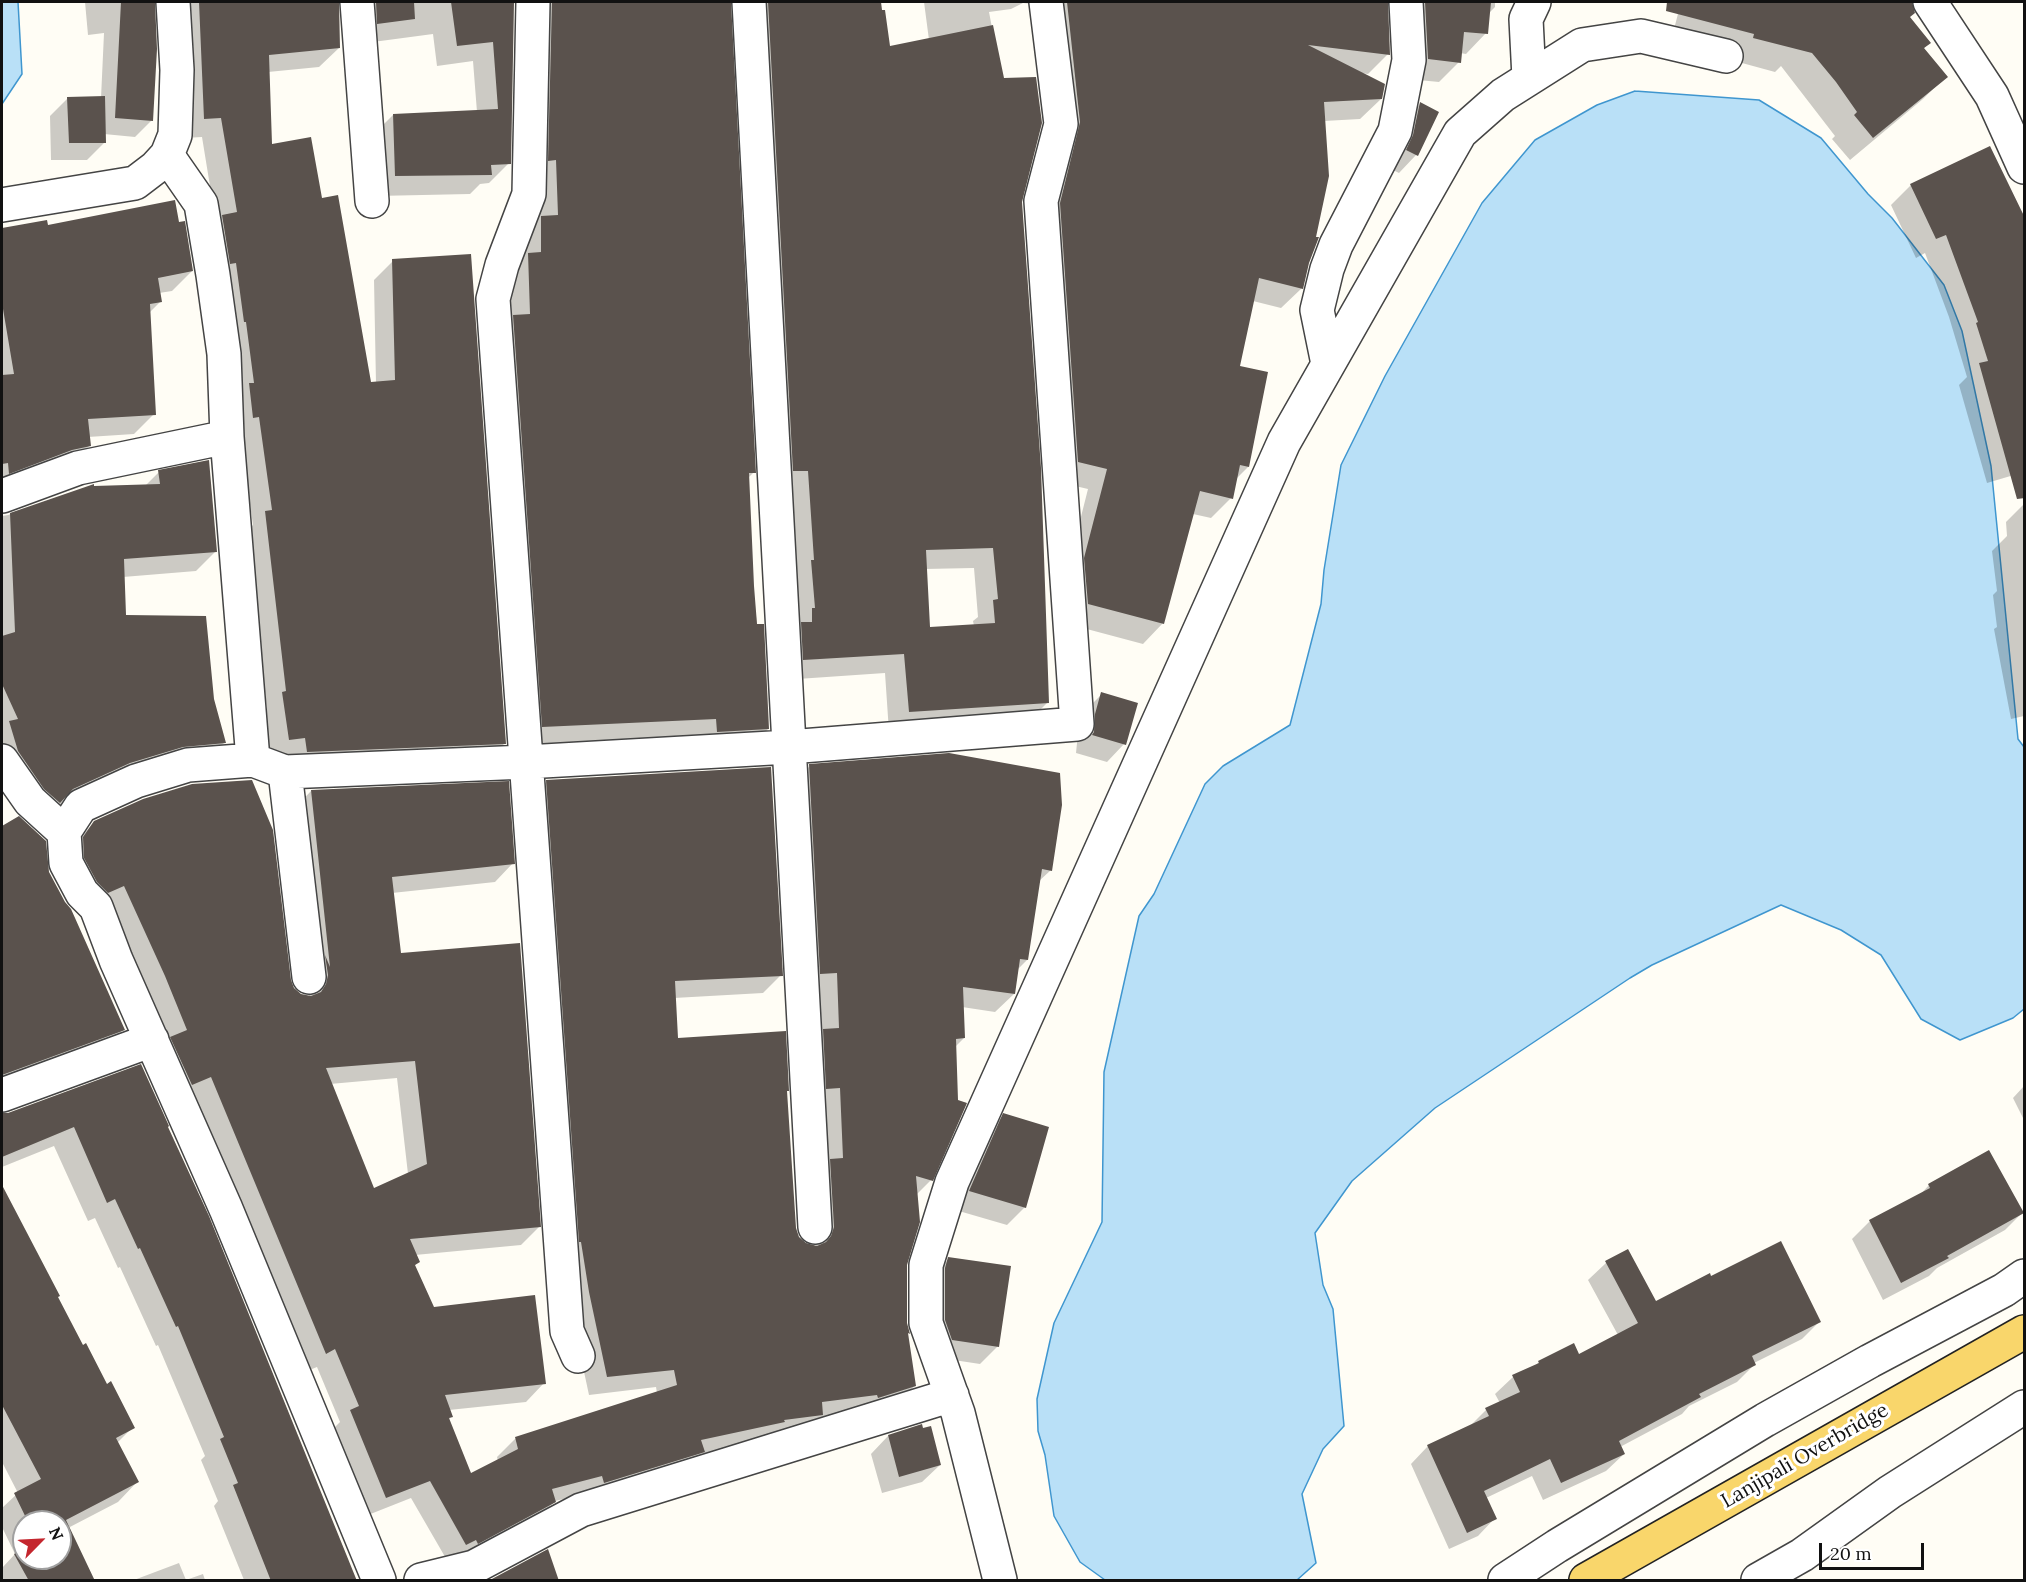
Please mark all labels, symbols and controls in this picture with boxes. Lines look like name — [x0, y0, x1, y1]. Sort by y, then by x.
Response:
street label: Lanjipali Overbridge — [1717, 1398, 1893, 1514]
north arrow — [12, 1510, 72, 1570]
text: N — [45, 1524, 68, 1543]
scale bar — [1822, 1531, 1927, 1569]
text: 20 m — [1830, 1542, 1872, 1565]

